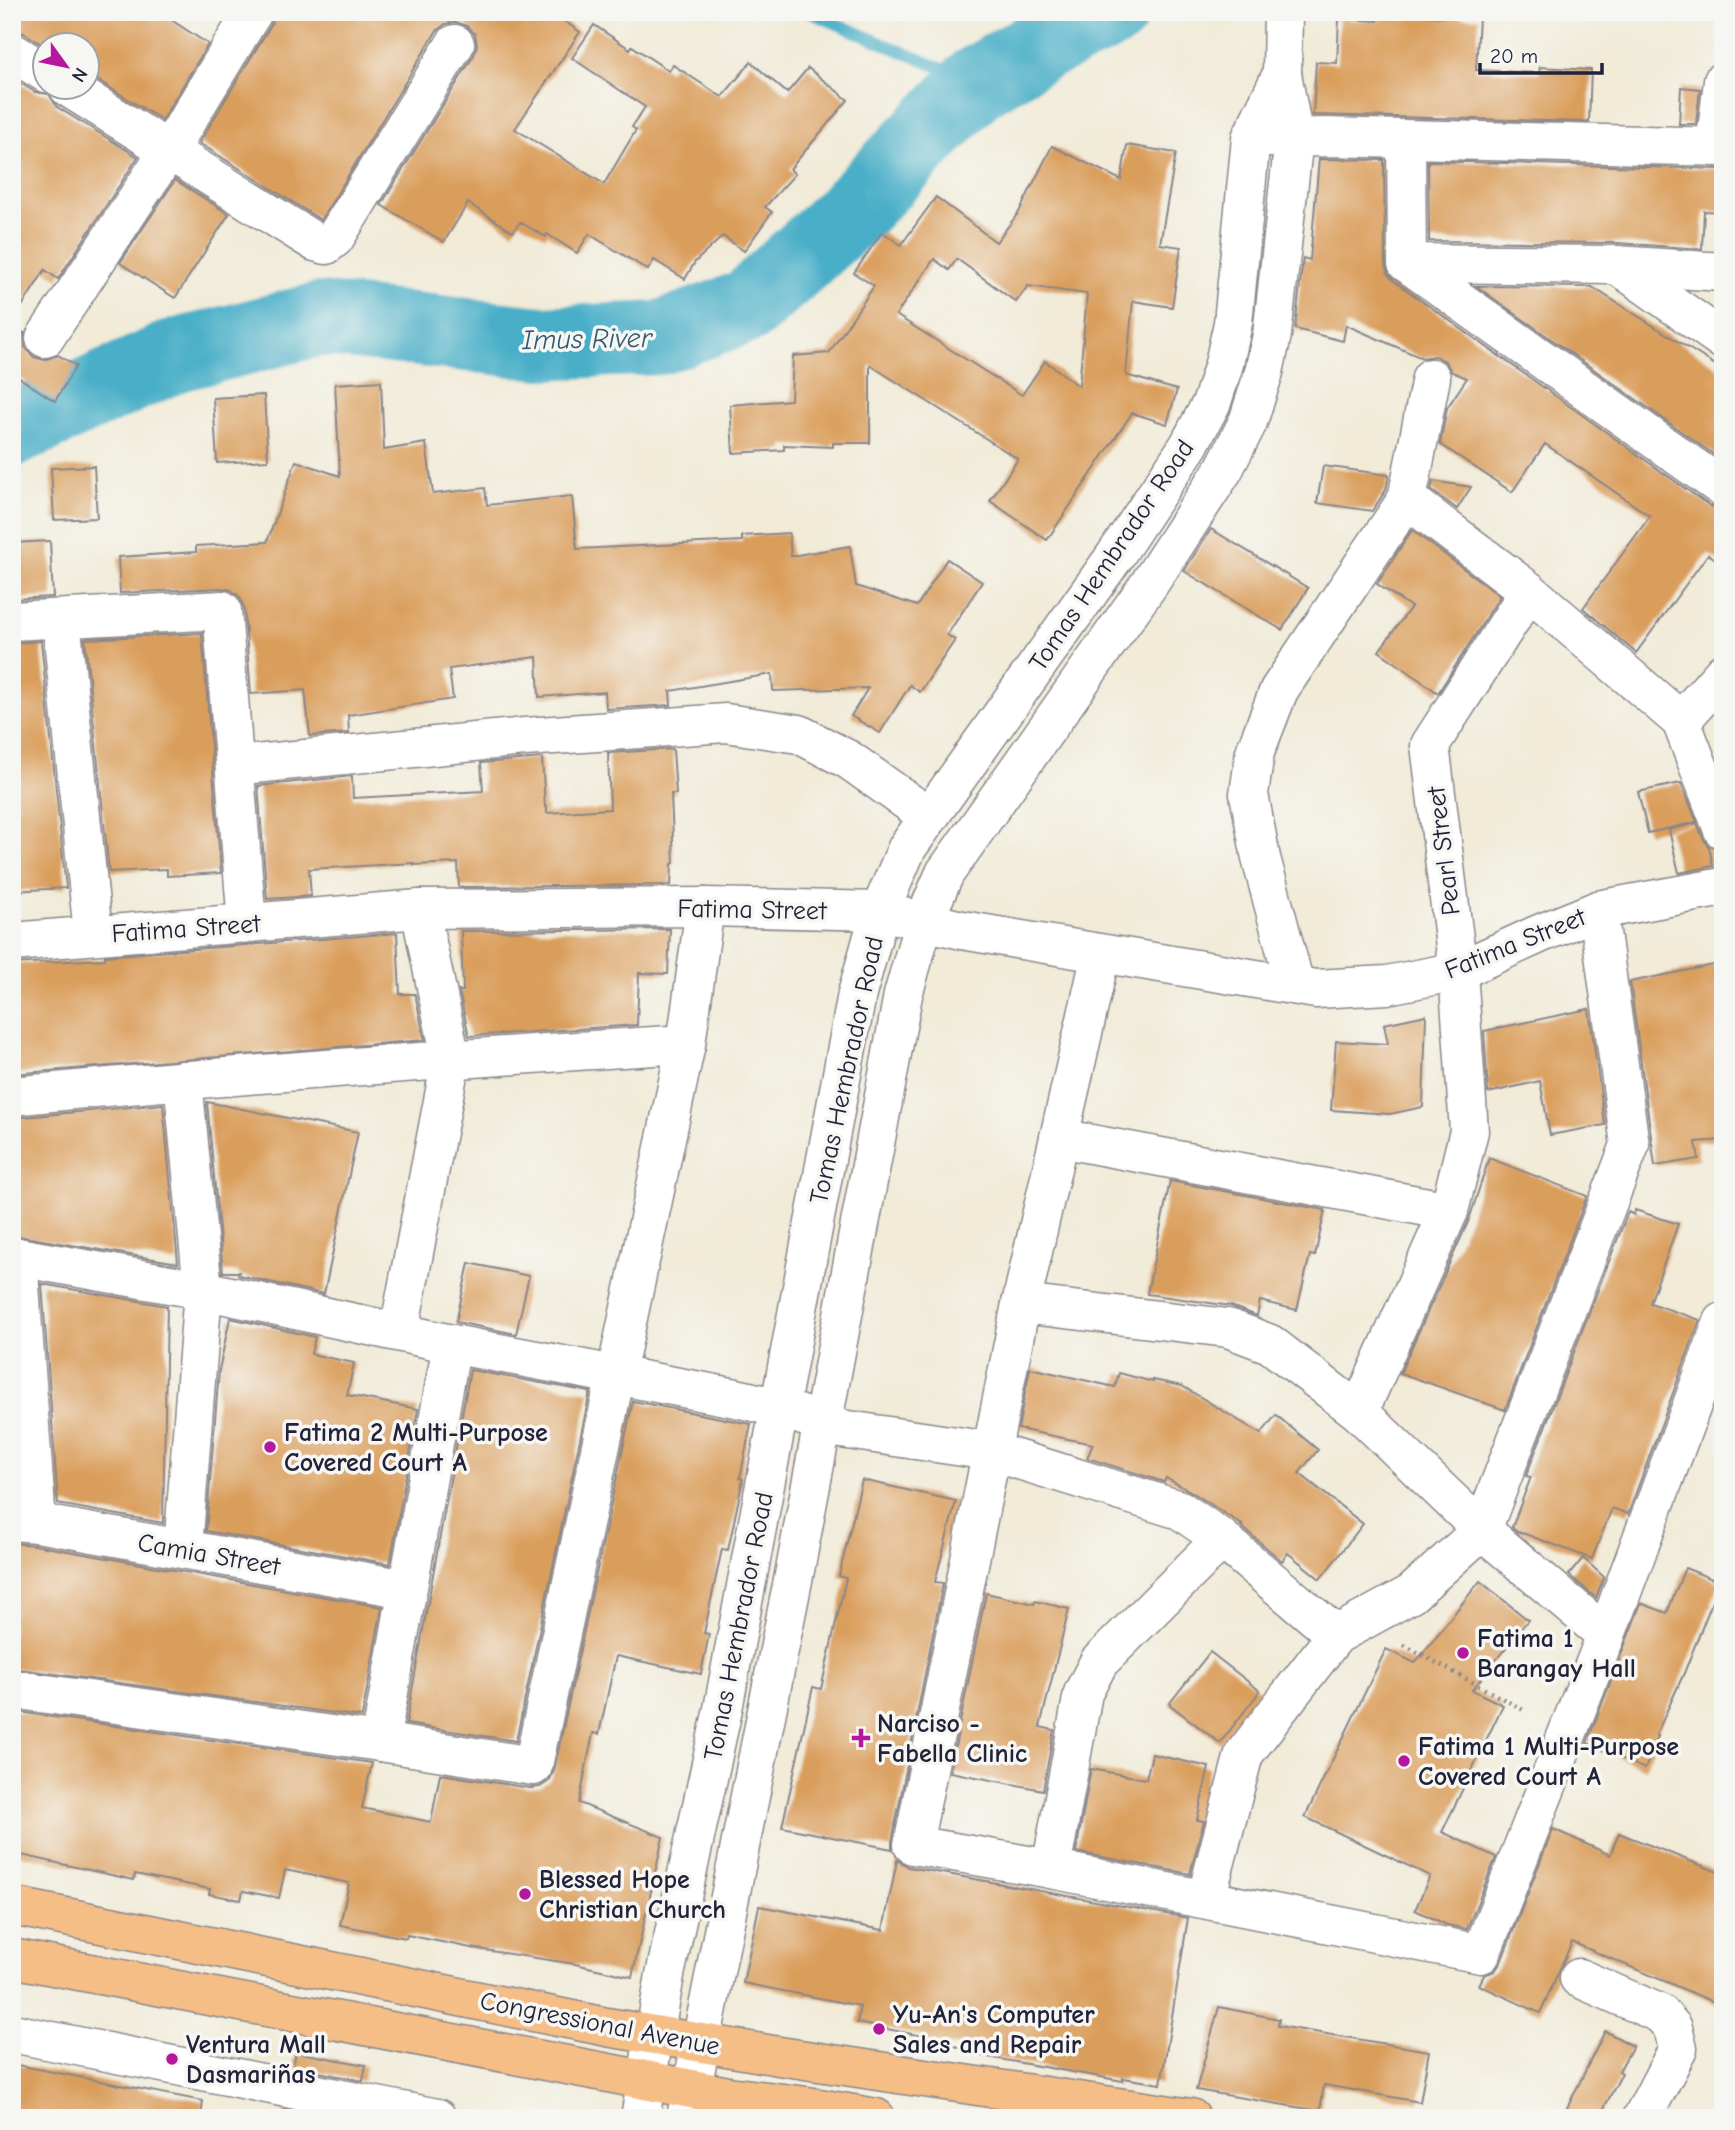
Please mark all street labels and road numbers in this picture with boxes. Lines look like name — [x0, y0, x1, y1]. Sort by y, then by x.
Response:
street label: Tomas Hembrador Road — [1023, 434, 1200, 677]
street label: Pearl Street — [1421, 783, 1467, 917]
street label: Fatima Street — [677, 894, 828, 926]
street label: Fatima Street — [1441, 902, 1592, 986]
street label: Fatima Street — [111, 909, 263, 949]
street label: Tomas Hembrador Road — [804, 934, 890, 1207]
street label: Tomas Hembrador Road — [698, 1490, 780, 1763]
street label: Camia Street — [135, 1528, 284, 1583]
street label: Congressional Avenue — [477, 1986, 722, 2062]

